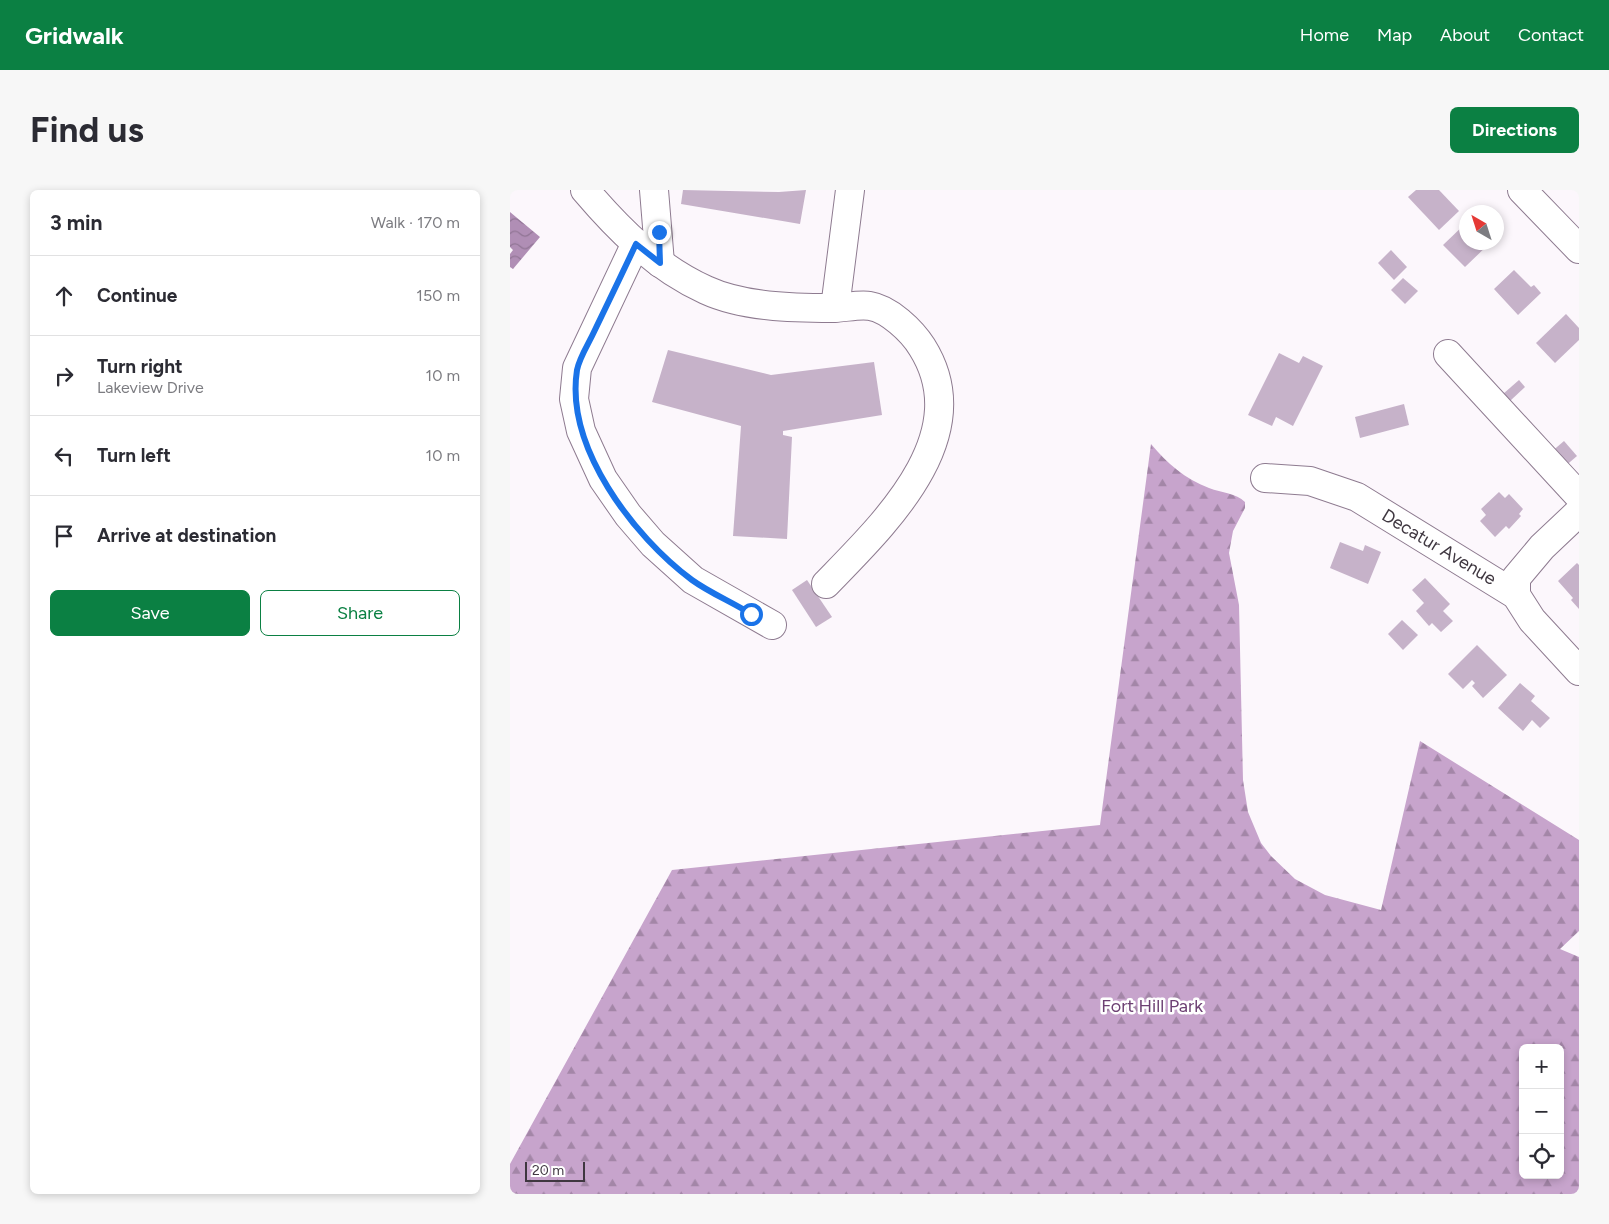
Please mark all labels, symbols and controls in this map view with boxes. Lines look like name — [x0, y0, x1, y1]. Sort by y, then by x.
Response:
text: Gridwalk — [25, 21, 124, 50]
text: Home — [1300, 24, 1349, 46]
text: Map — [1377, 24, 1412, 46]
text: About — [1440, 24, 1490, 46]
text: Contact — [1518, 24, 1584, 46]
button: Directions — [1450, 107, 1579, 153]
text: Find us — [30, 109, 144, 151]
north arrow — [1459, 205, 1504, 250]
text: 3 min — [50, 210, 102, 235]
text: Walk · 170 m — [371, 213, 460, 232]
route end — [648, 221, 671, 244]
icon: ahead — [50, 282, 78, 310]
text: Continue — [97, 284, 177, 307]
text: 150 m — [416, 286, 460, 305]
text: Turn right — [97, 355, 183, 378]
icon: right — [50, 362, 78, 390]
text: 10 m — [426, 366, 460, 385]
text: Lakeview Drive — [97, 378, 204, 397]
icon: left — [50, 442, 78, 470]
text: Turn left — [97, 444, 171, 467]
text: 10 m — [426, 446, 460, 465]
street label: Decatur Avenue — [1378, 504, 1500, 590]
icon: arrive — [50, 522, 78, 550]
text: Arrive at destination — [97, 524, 276, 547]
button: Save — [50, 590, 250, 636]
button: Share — [260, 590, 460, 636]
route start — [740, 603, 763, 626]
park label: Fort Hill Park — [1101, 995, 1203, 1017]
map controls — [1519, 1044, 1564, 1179]
button: + — [1519, 1044, 1564, 1089]
button: − — [1519, 1089, 1564, 1134]
button: locate — [1519, 1134, 1564, 1179]
scale bar — [525, 1159, 585, 1182]
text: 20 m — [532, 1162, 564, 1179]

